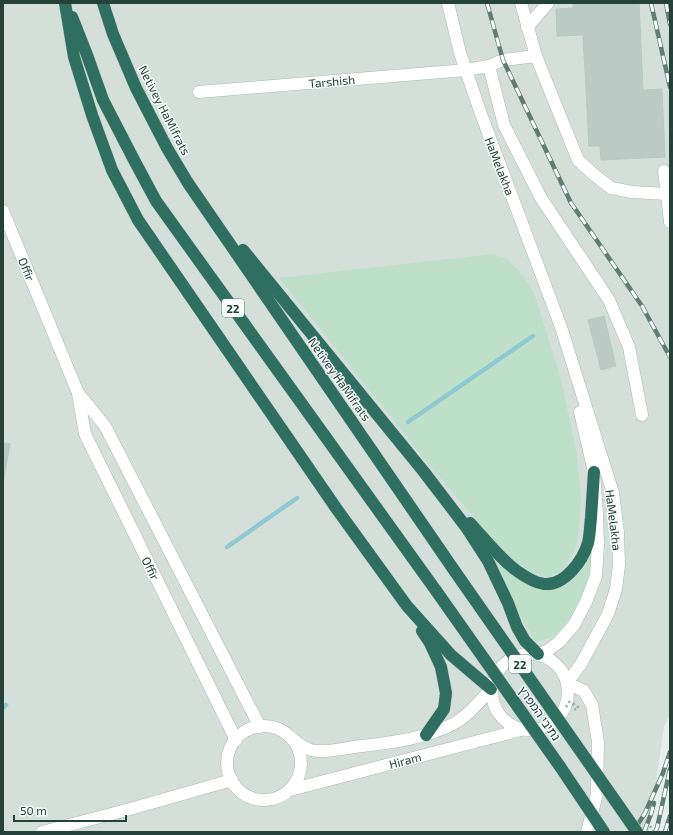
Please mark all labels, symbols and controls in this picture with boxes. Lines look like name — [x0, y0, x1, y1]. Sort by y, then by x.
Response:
street label: Netivey HaMifrats — [136, 63, 194, 157]
street label: Tarshish — [308, 72, 356, 90]
street label: HaMelakha — [482, 135, 518, 197]
street label: Offir — [16, 255, 38, 283]
road number: 22 — [222, 299, 244, 317]
street label: Netivey HaMifrats — [306, 335, 374, 423]
street label: HaMelakha — [603, 489, 625, 551]
street label: Offir — [139, 554, 163, 582]
road number: 22 — [509, 655, 531, 673]
street label: נתיבי המפרץ — [516, 683, 564, 743]
street label: Hiram — [387, 749, 423, 771]
scale bar — [14, 797, 126, 823]
text: 50 m — [20, 803, 47, 817]

